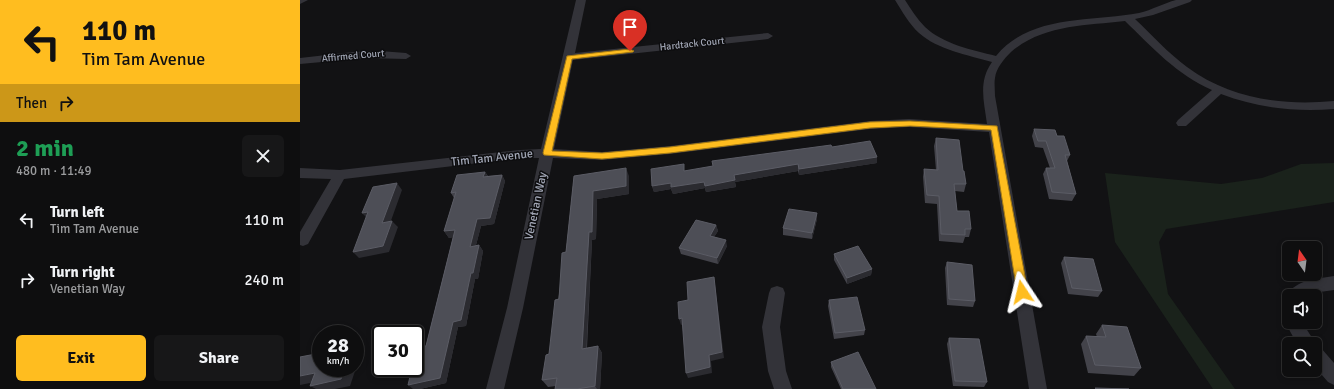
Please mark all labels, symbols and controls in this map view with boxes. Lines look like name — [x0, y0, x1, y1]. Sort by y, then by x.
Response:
pin — [613, 10, 647, 51]
text: 110 m — [82, 14, 156, 48]
icon: left — [16, 16, 68, 68]
icon: arrive — [619, 16, 641, 38]
street label: Hardtack Court — [659, 35, 726, 53]
street label: Affirmed Court — [321, 47, 385, 65]
text: Tim Tam Avenue — [82, 48, 205, 70]
icon: right — [55, 92, 77, 114]
text: Then — [16, 94, 47, 112]
text: 2 min — [16, 133, 74, 163]
button: close — [242, 135, 284, 177]
street label: Tim Tam Avenue — [450, 146, 534, 170]
text: 480 m · 11:49 — [16, 163, 92, 179]
street label: Venetian Way — [521, 170, 551, 241]
text: Turn left — [50, 203, 104, 221]
icon: left — [16, 209, 38, 231]
text: 110 m — [244, 211, 284, 229]
text: Tim Tam Avenue — [50, 221, 139, 237]
north arrow — [1282, 241, 1322, 281]
map controls — [1282, 241, 1322, 377]
text: Turn right — [50, 263, 115, 281]
icon: right — [16, 269, 38, 291]
text: 240 m — [244, 271, 284, 289]
position arrow — [1001, 271, 1043, 313]
text: Venetian Way — [50, 281, 125, 297]
button: sound — [1282, 289, 1322, 329]
speed limit sign: 30 — [372, 325, 424, 377]
text: 28 — [327, 333, 349, 358]
button: Exit — [16, 335, 146, 381]
button: Share — [154, 335, 284, 381]
button: search — [1282, 337, 1322, 377]
text: km/h — [327, 355, 349, 367]

